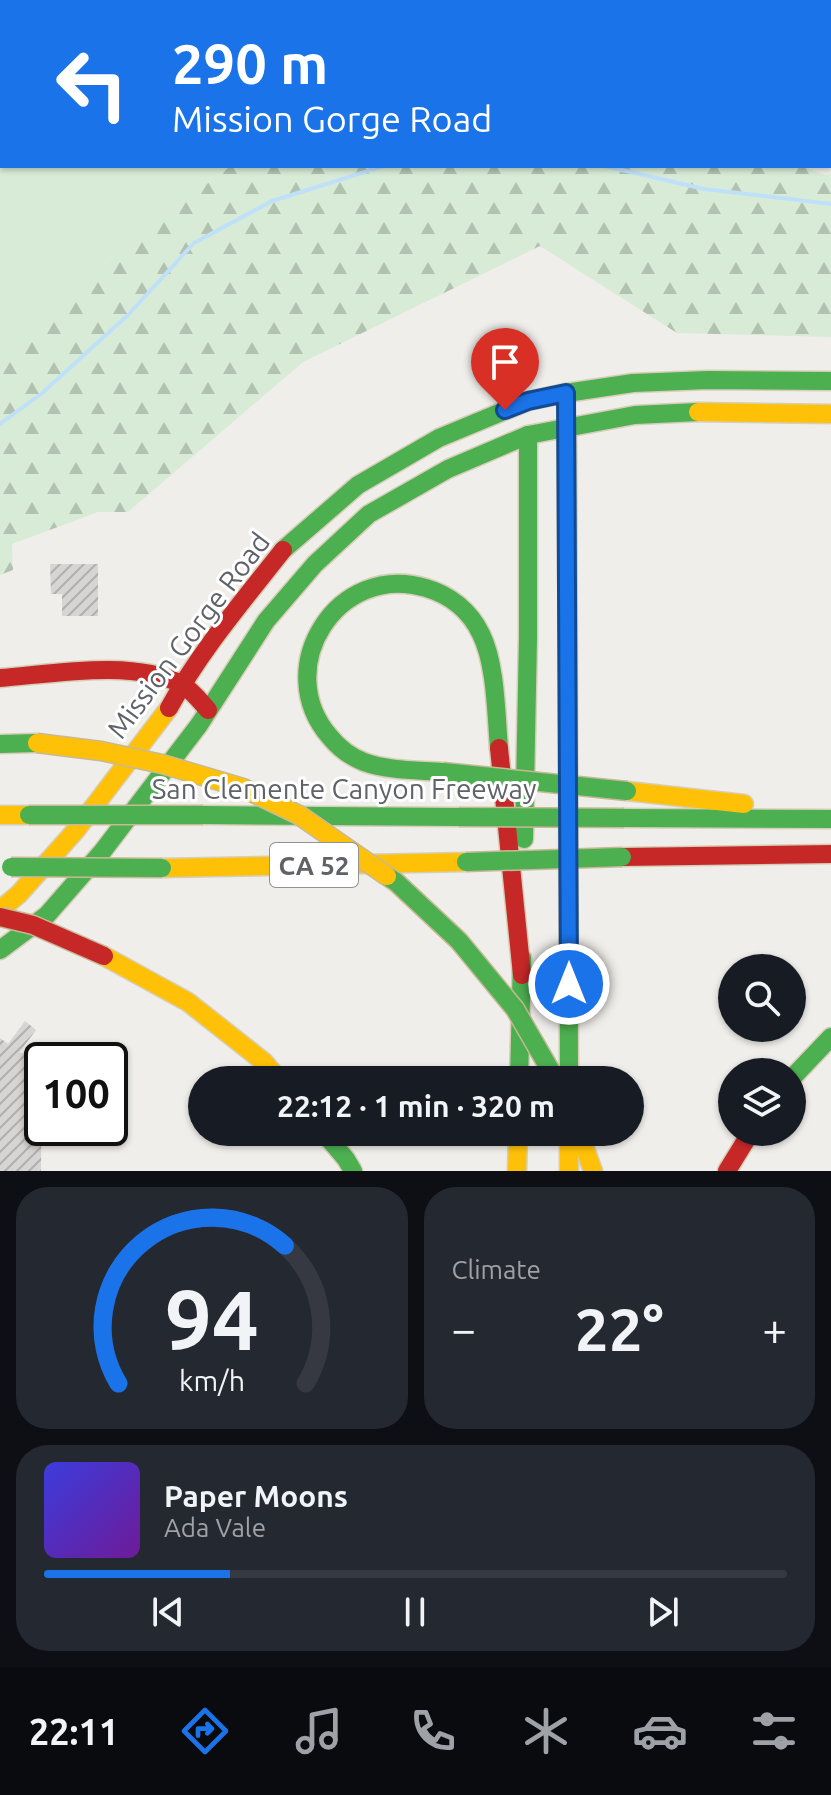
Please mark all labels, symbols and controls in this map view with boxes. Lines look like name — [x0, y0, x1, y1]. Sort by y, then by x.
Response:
icon: left — [40, 32, 144, 136]
text: 290 m — [172, 32, 328, 95]
text: Mission Gorge Road — [172, 98, 492, 139]
pin — [471, 328, 539, 410]
icon: arrive — [483, 340, 527, 384]
street label: Mission Gorge Road — [101, 526, 275, 744]
street label: San Clemente Canyon Freeway — [152, 773, 536, 804]
road number: CA 52 — [270, 843, 358, 887]
position arrow — [527, 942, 611, 1026]
map controls — [718, 954, 806, 1146]
button: search — [718, 954, 806, 1042]
speed limit sign: 100 — [24, 1042, 128, 1146]
button: layers — [718, 1058, 806, 1146]
text: 22:12 · 1 min · 320 m — [277, 1089, 555, 1123]
text: Climate — [452, 1255, 541, 1284]
text: 94 — [165, 1272, 259, 1366]
text: 22° — [575, 1295, 664, 1362]
text: − — [452, 1304, 476, 1353]
text: + — [762, 1304, 787, 1353]
text: km/h — [179, 1364, 245, 1396]
text: Paper Moons — [164, 1479, 348, 1513]
text: Ada Vale — [164, 1513, 266, 1542]
icon: previous — [146, 1590, 190, 1634]
icon: pause — [393, 1590, 437, 1634]
icon: next — [641, 1590, 685, 1634]
icon: directions — [177, 1703, 233, 1759]
icon: music — [291, 1703, 347, 1759]
icon: phone — [405, 1703, 461, 1759]
icon: climate — [518, 1703, 574, 1759]
icon: car — [632, 1703, 688, 1759]
icon: filters — [746, 1703, 802, 1759]
text: 22:11 — [29, 1711, 119, 1752]

